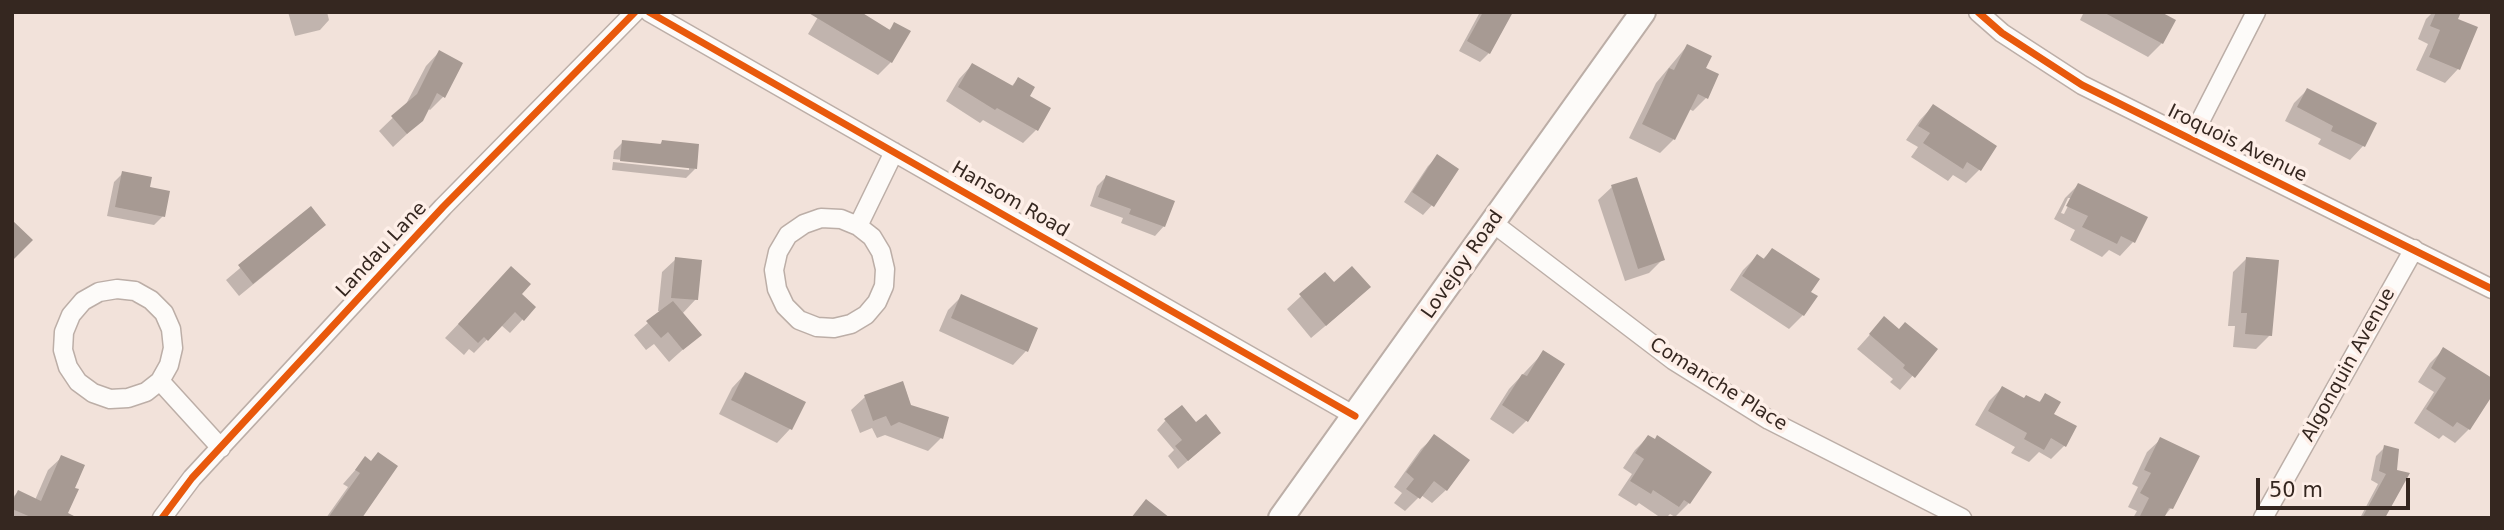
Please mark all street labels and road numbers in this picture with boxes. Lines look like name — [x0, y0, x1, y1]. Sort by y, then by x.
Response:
street label: Iroquois Avenue — [2164, 100, 2310, 188]
street label: Hansom Road — [947, 157, 1073, 243]
street label: Landau Lane — [332, 198, 432, 302]
street label: Lovejoy Road — [1417, 207, 1509, 323]
street label: Algonquin Avenue — [2297, 284, 2401, 446]
street label: Comanche Place — [1645, 334, 1791, 436]

